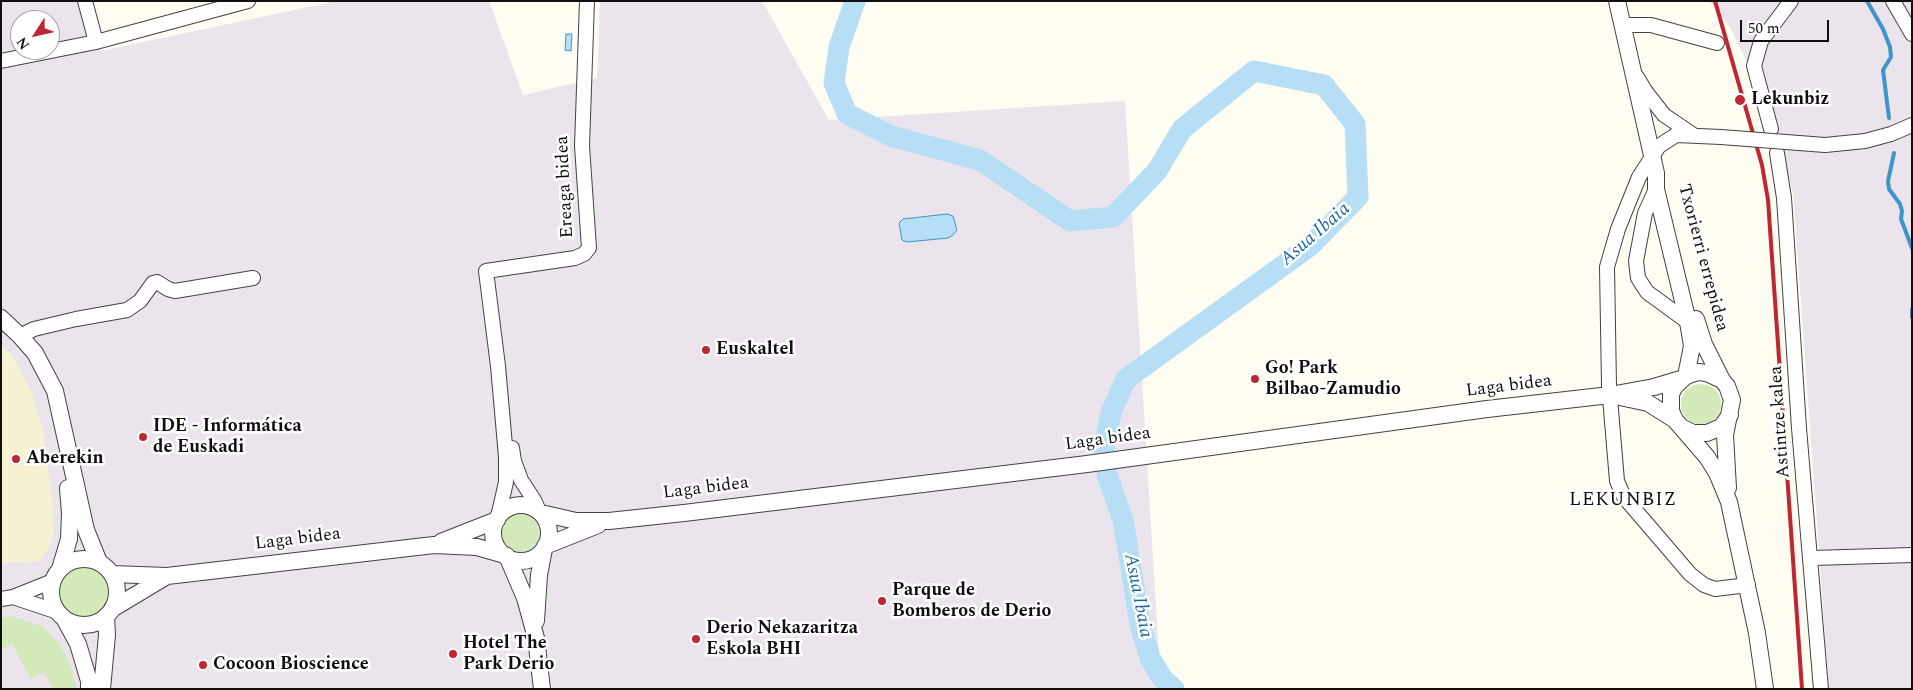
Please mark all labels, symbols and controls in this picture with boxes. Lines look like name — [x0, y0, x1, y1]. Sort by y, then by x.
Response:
north arrow — [10, 10, 60, 60]
scale bar — [1743, 10, 1832, 42]
text: 50 m — [1748, 17, 1780, 40]
text: N — [11, 33, 35, 54]
place label: Lekunbiz — [1751, 89, 1829, 111]
marker: Lekunbiz — [1733, 93, 1747, 107]
street label: Ereaga bidea — [553, 135, 579, 239]
street label: Txorierri errepidea — [1672, 182, 1732, 334]
water label: Asua Ibaia — [1277, 199, 1355, 271]
place label: Euskaltel — [716, 339, 794, 361]
marker: Euskaltel — [700, 344, 712, 356]
place label: Go! Park Bilbao-Zamudio — [1265, 358, 1401, 400]
street label: Astintze kalea — [1766, 365, 1796, 479]
street label: Laga bidea — [1465, 371, 1553, 403]
marker: Go! Park Bilbao-Zamudio — [1249, 373, 1261, 385]
place label: IDE - Informática de Euskadi — [153, 416, 302, 458]
street label: Laga bidea — [1064, 423, 1152, 457]
marker: IDE - Informática de Euskadi — [137, 431, 149, 443]
place label: Aberekin — [26, 448, 104, 470]
marker: Aberekin — [10, 453, 22, 465]
street label: Laga bidea — [662, 473, 750, 505]
district label: LEKUNBIZ — [1568, 490, 1678, 512]
street label: Laga bidea — [254, 524, 342, 556]
water label: Asua Ibaia — [1118, 552, 1156, 640]
place label: Parque de Bomberos de Derio — [892, 580, 1051, 622]
marker: Parque de Bomberos de Derio — [876, 595, 888, 607]
place label: Derio Nekazaritza Eskola BHI — [706, 618, 858, 660]
place label: Hotel The Park Derio — [463, 633, 554, 676]
marker: Derio Nekazaritza Eskola BHI — [690, 633, 702, 645]
marker: Hotel The Park Derio — [447, 648, 459, 660]
place label: Cocoon Bioscience — [213, 654, 369, 676]
marker: Cocoon Bioscience — [197, 659, 209, 671]

